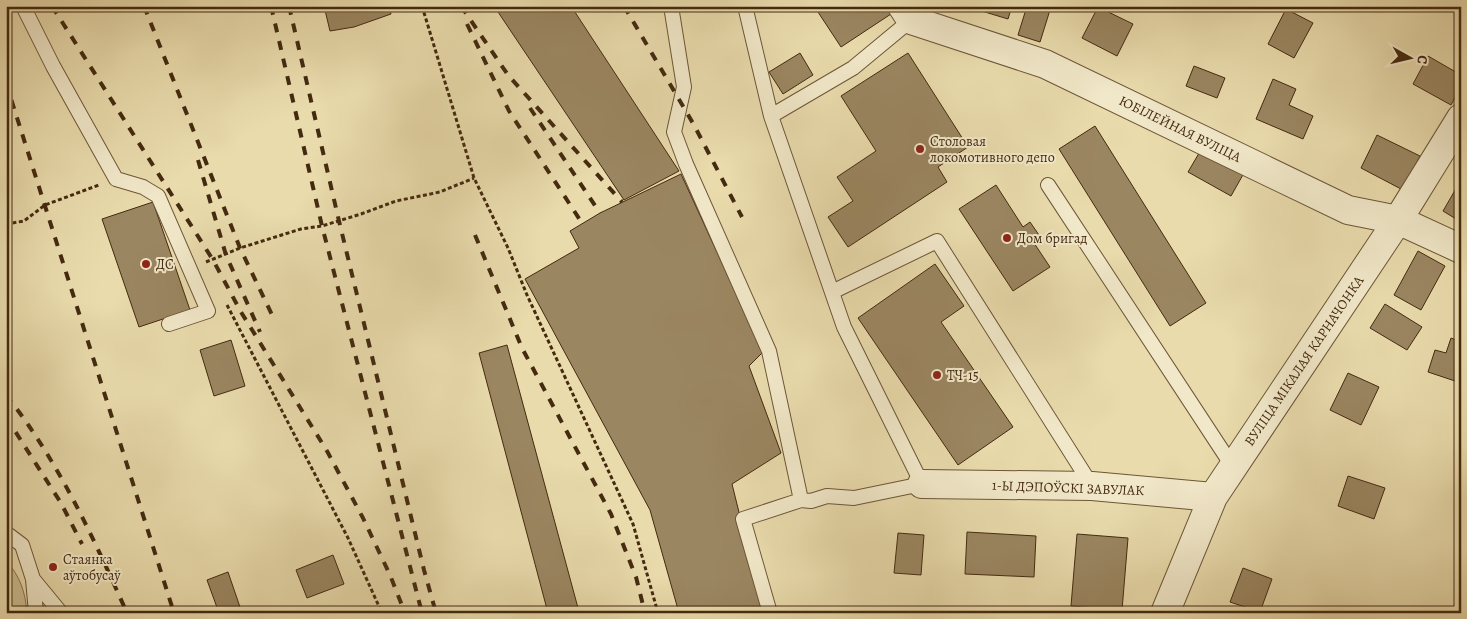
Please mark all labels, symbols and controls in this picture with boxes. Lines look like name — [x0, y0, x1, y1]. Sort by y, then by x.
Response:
north arrow — [1384, 32, 1434, 82]
text: С — [1412, 54, 1432, 66]
street label: ЮБІЛЕЙНАЯ ВУЛІЦА — [1116, 91, 1245, 167]
place label: Столовая локомотивного депо — [930, 132, 1055, 167]
marker: Столовая локомотивного депо — [914, 143, 926, 155]
place label: Дом бригад — [1017, 229, 1087, 248]
marker: Дом бригад — [1001, 232, 1013, 244]
place label: ДС — [156, 255, 174, 274]
marker: ДС — [140, 258, 152, 270]
street label: ВУЛІЦА МІКАЛАЯ КАРНАЧОНКА — [1240, 272, 1369, 450]
place label: ТЧ-15 — [947, 366, 979, 385]
marker: ТЧ-15 — [931, 369, 943, 381]
street label: 1-Ы ДЭПОЎСКІ ЗАВУЛАК — [992, 476, 1144, 500]
place label: Стаянка аўтобусаў — [63, 550, 121, 585]
marker: Стаянка аўтобусаў — [47, 561, 59, 573]

